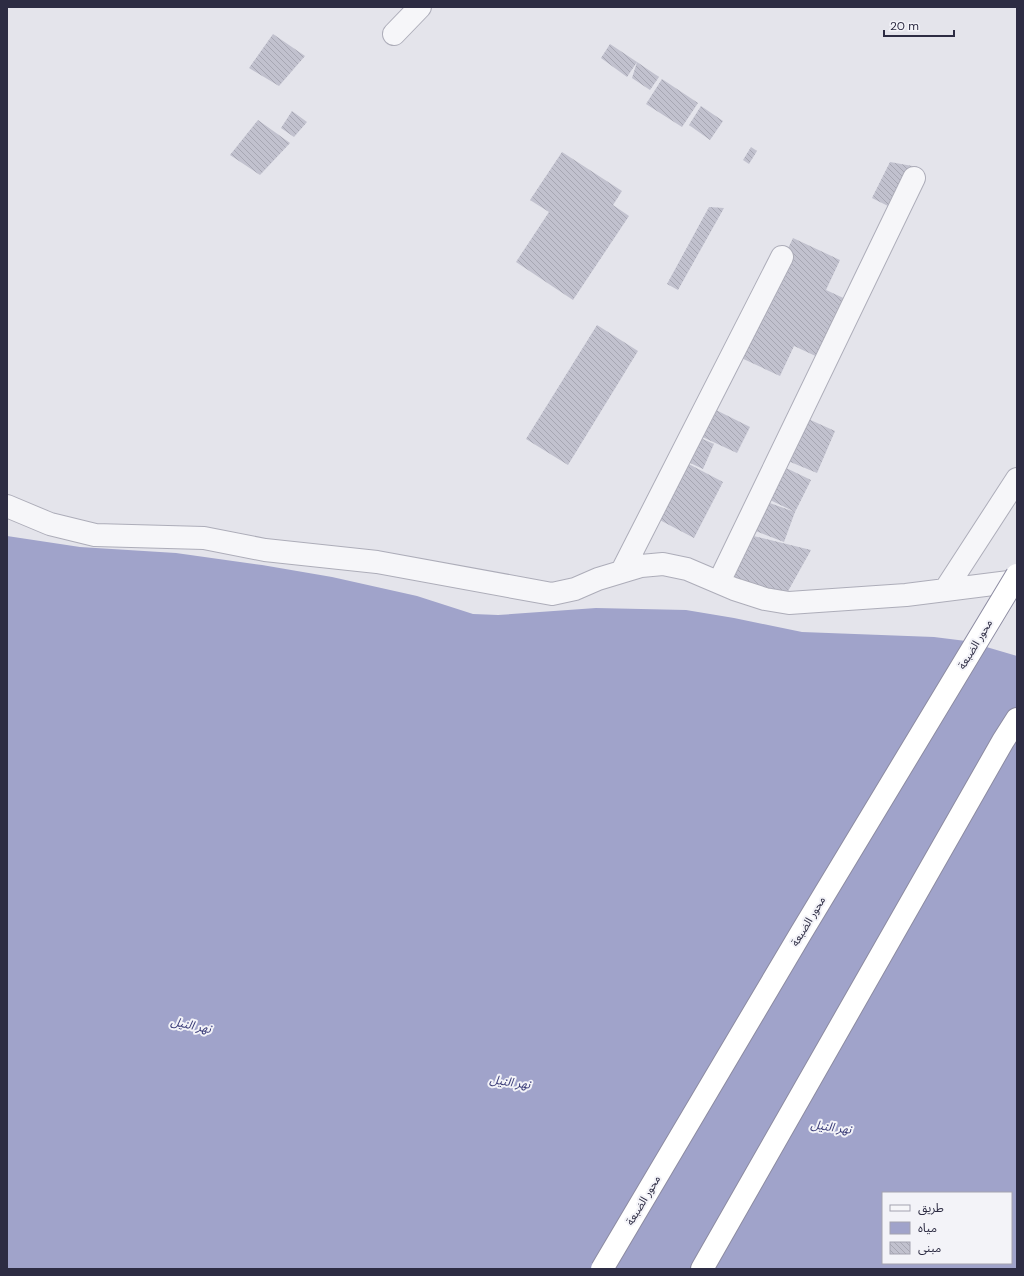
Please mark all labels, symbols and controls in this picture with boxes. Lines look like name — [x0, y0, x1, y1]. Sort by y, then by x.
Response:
scale bar — [884, 12, 954, 38]
text: 20 m — [890, 18, 919, 34]
street label: محور الضبعة — [955, 616, 995, 672]
street label: محور الضبعة — [788, 893, 828, 949]
water label: نهر النيل — [169, 1013, 214, 1037]
water label: نهر النيل — [489, 1071, 533, 1093]
water label: نهر النيل — [810, 1116, 854, 1138]
street label: محور الضبعة — [623, 1172, 663, 1228]
legend — [882, 1192, 1012, 1264]
text: طريق — [918, 1200, 944, 1216]
text: مياه — [918, 1220, 937, 1236]
text: مبنى — [918, 1240, 941, 1256]

